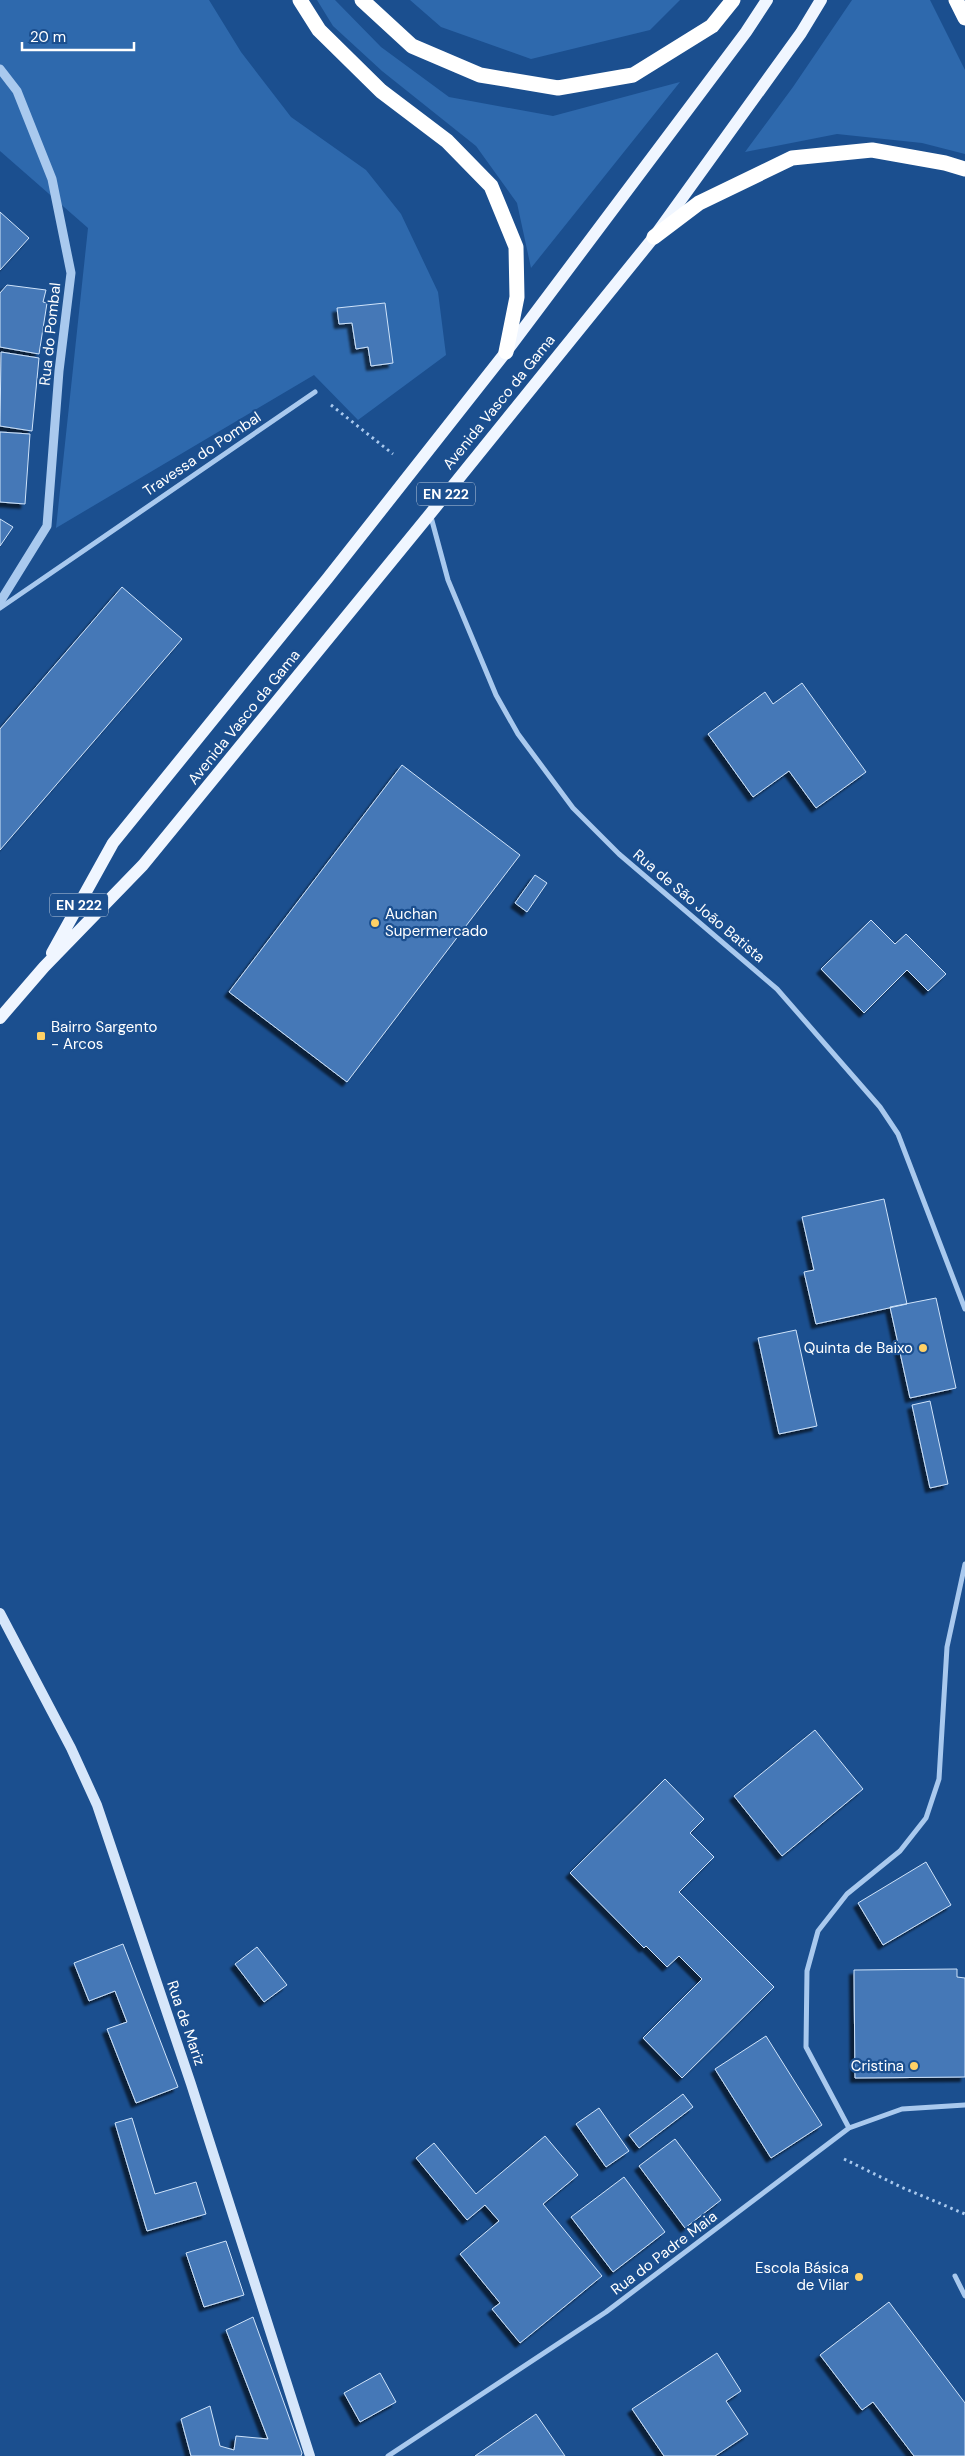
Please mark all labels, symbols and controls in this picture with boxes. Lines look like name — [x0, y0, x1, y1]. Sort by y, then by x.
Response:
scale bar — [22, 20, 135, 52]
text: 20 m — [30, 27, 66, 47]
street label: Rua do Pombal — [35, 282, 65, 386]
street label: Avenida Vasco da Gama — [438, 330, 560, 474]
street label: Travessa do Pombal — [139, 407, 265, 501]
road number: EN 222 — [417, 482, 475, 506]
street label: Avenida Vasco da Gama — [183, 645, 305, 789]
street label: Rua de São João Batista — [629, 845, 769, 967]
road number: EN 222 — [50, 894, 108, 916]
place label: Auchan Supermercado — [385, 904, 488, 941]
marker: Auchan Supermercado — [369, 917, 381, 929]
place label: Bairro Sargento - Arcos — [51, 1017, 158, 1054]
marker: Bairro Sargento - Arcos — [35, 1030, 47, 1042]
place label: Quinta de Baixo — [804, 1338, 913, 1358]
marker: Quinta de Baixo — [917, 1342, 929, 1354]
street label: Rua de Mariz — [162, 1978, 210, 2068]
place label: Cristina — [851, 2056, 904, 2076]
marker: Cristina — [908, 2060, 920, 2072]
street label: Rua do Padre Maia — [607, 2206, 721, 2300]
place label: Escola Básica de Vilar — [755, 2258, 849, 2295]
marker: Escola Básica de Vilar — [853, 2271, 865, 2283]

